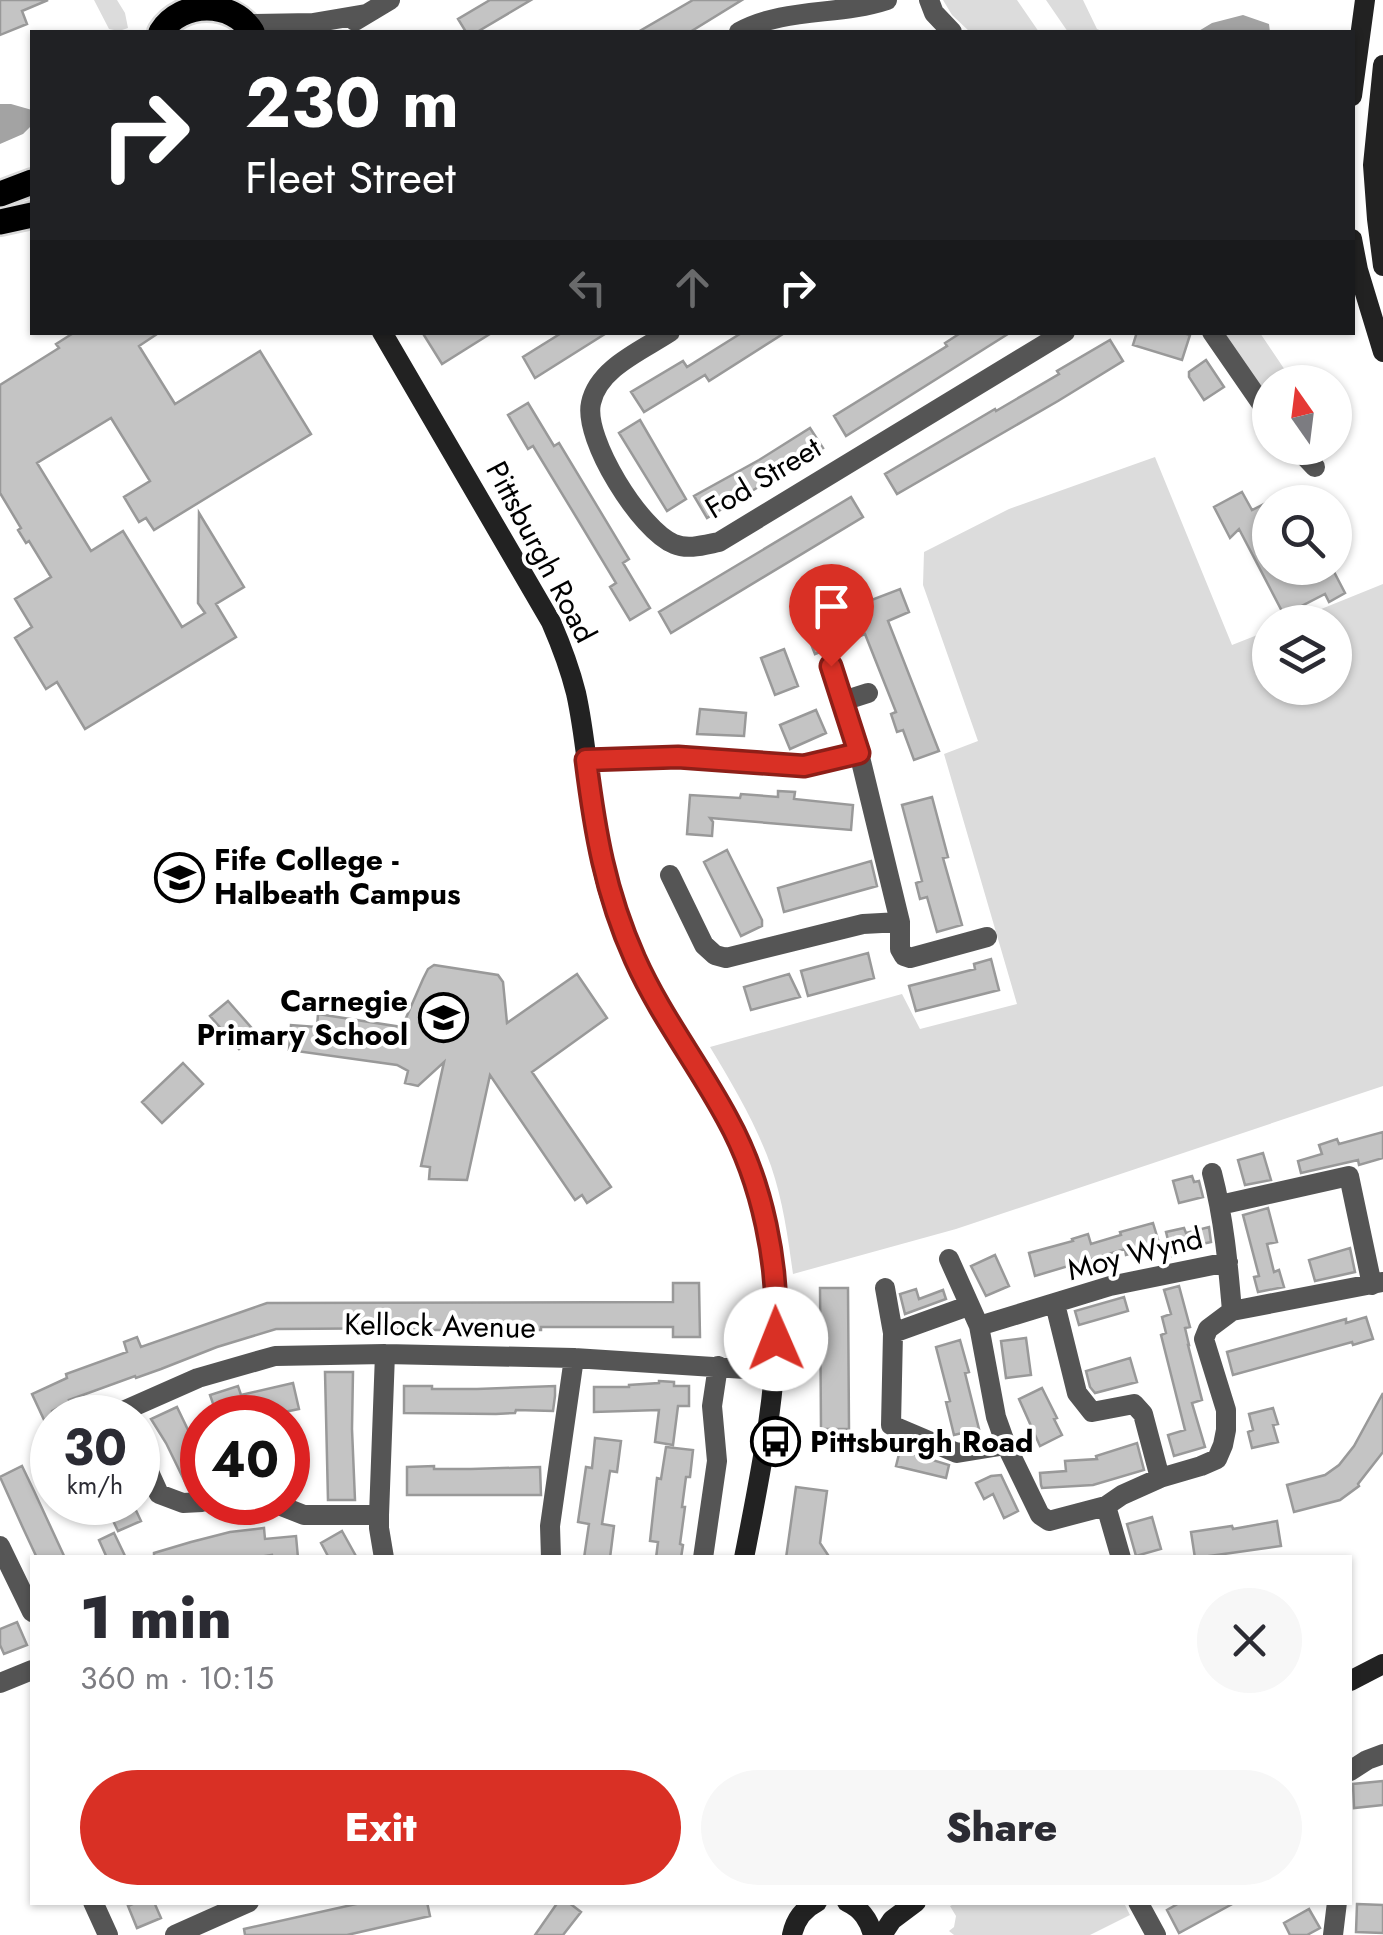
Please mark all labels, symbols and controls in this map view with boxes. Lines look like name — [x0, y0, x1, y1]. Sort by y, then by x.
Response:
text: 230 m — [245, 52, 459, 153]
icon: right — [80, 70, 210, 200]
text: Fleet Street — [245, 145, 456, 210]
icon: left — [560, 260, 615, 315]
icon: ahead — [665, 260, 720, 315]
icon: right — [770, 260, 825, 315]
north arrow — [1252, 365, 1352, 465]
map controls — [1252, 365, 1352, 705]
street label: Fod Street — [697, 426, 829, 529]
street label: Pittsburgh Road — [476, 453, 607, 650]
button: search — [1252, 485, 1352, 585]
pin — [789, 564, 874, 667]
icon: arrive — [804, 579, 859, 634]
button: layers — [1252, 605, 1352, 705]
place label: Fife College - Halbeath Campus — [214, 838, 461, 915]
school or university icon: Fife College - Halbeath Campus — [153, 851, 205, 903]
place label: Carnegie Primary School — [197, 979, 408, 1056]
school or university icon: Carnegie Primary School — [417, 992, 469, 1044]
street label: Moy Wynd — [1063, 1216, 1207, 1291]
position arrow — [724, 1287, 828, 1391]
street label: Kellock Avenue — [344, 1302, 536, 1349]
speed limit sign: 40 — [180, 1395, 310, 1525]
text: 30 — [63, 1411, 127, 1484]
bus stop icon: Pittsburgh Road — [749, 1416, 801, 1468]
place label: Pittsburgh Road — [810, 1420, 1034, 1463]
text: km/h — [67, 1467, 123, 1503]
text: 1 min — [80, 1574, 232, 1661]
button: close — [1197, 1588, 1302, 1693]
text: 360 m · 10:15 — [80, 1655, 274, 1701]
button: Exit — [80, 1770, 681, 1885]
button: Share — [701, 1770, 1302, 1885]

